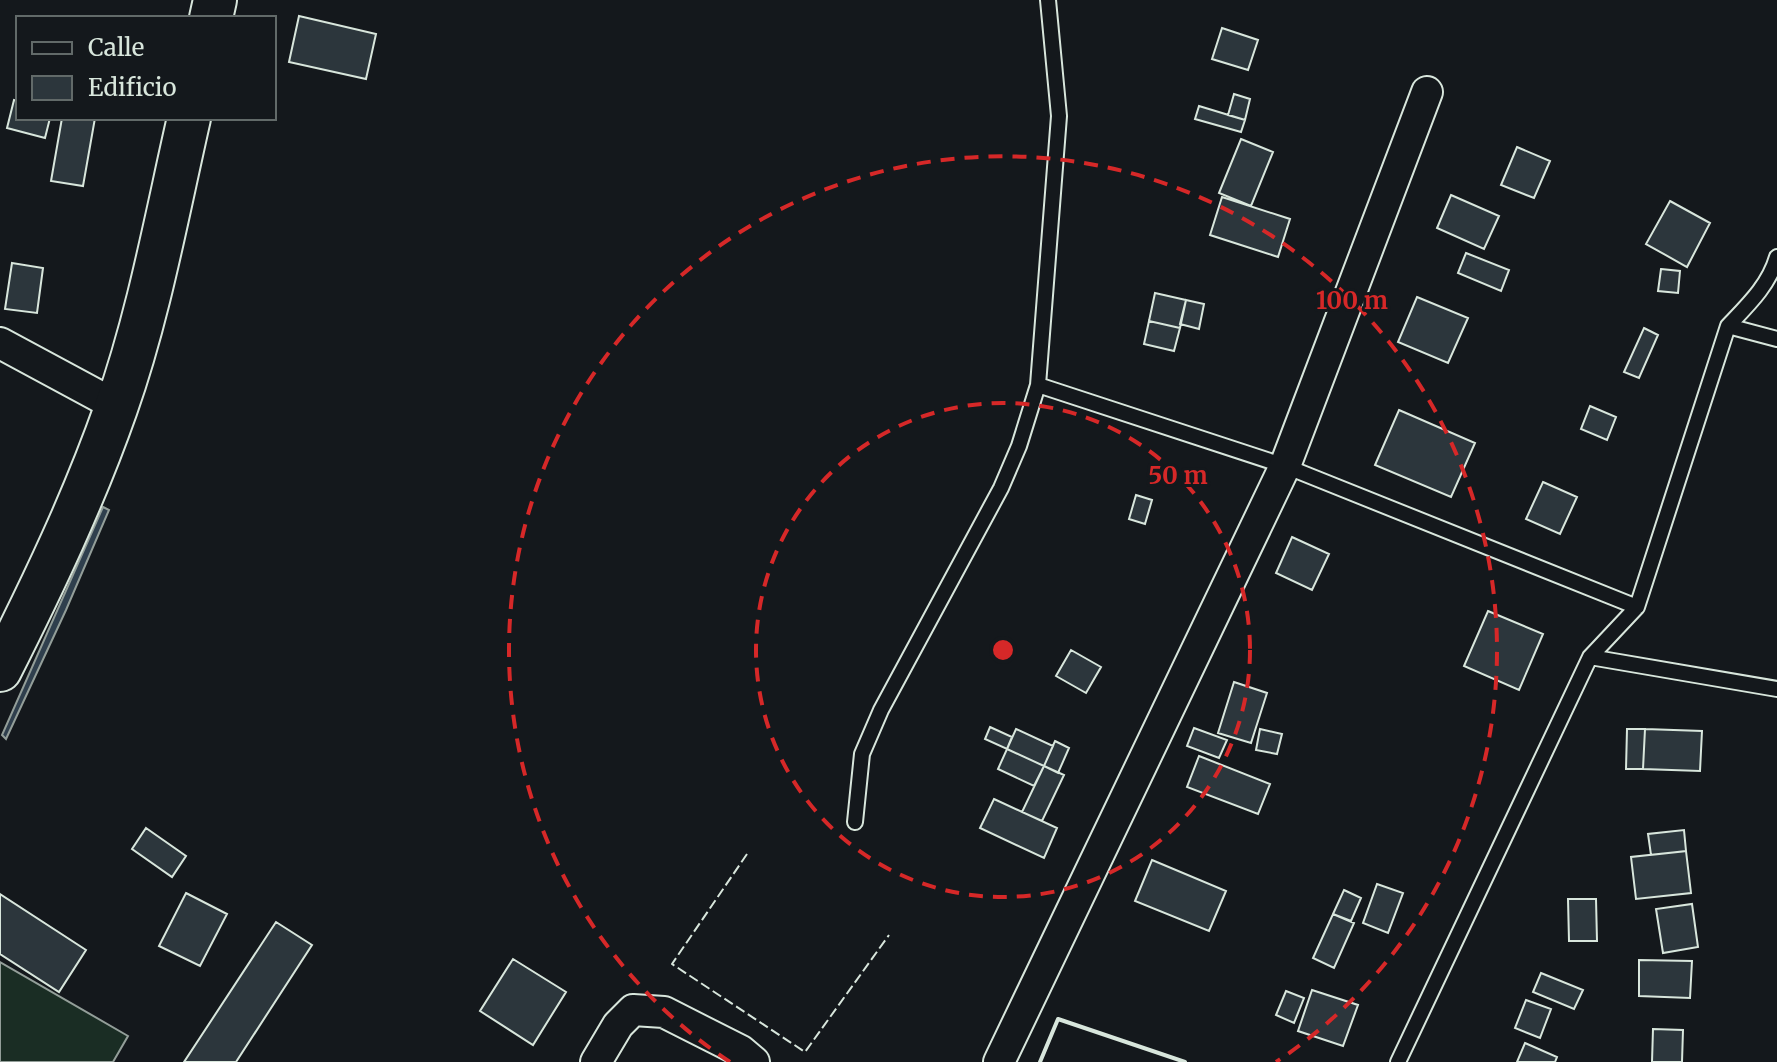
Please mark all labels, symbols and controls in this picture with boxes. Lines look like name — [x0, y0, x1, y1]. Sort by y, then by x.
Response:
legend — [16, 16, 276, 120]
text: Calle — [88, 32, 144, 63]
text: Edificio — [88, 72, 176, 103]
text: 100 m — [1316, 285, 1388, 316]
text: 50 m — [1148, 460, 1208, 491]
centre of rings — [989, 636, 1017, 664]

